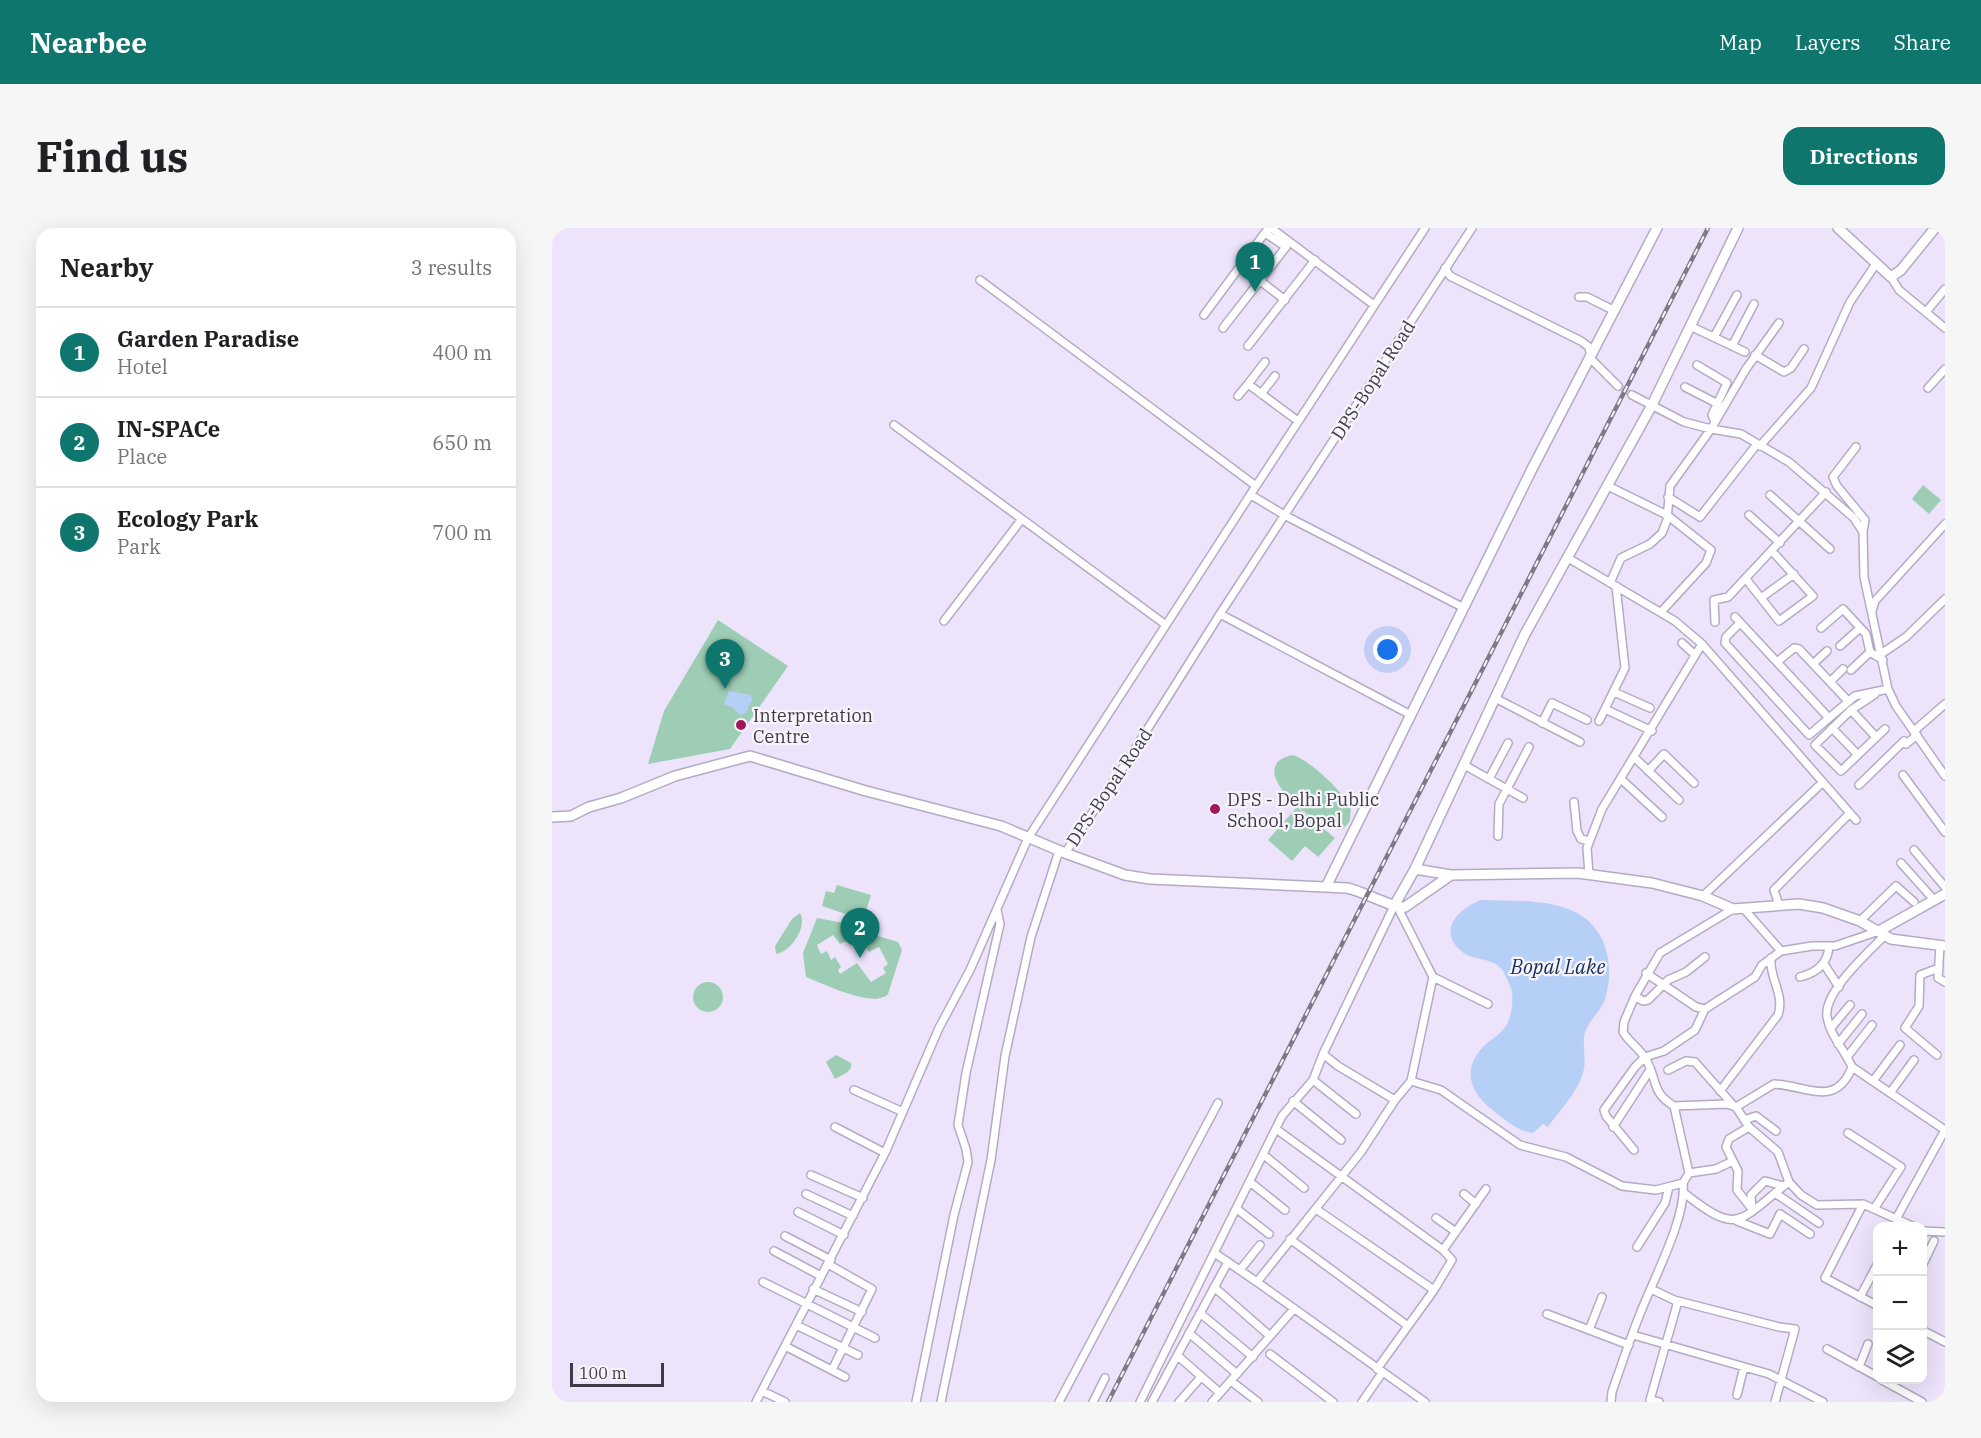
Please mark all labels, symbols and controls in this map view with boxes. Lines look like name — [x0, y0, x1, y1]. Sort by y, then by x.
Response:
text: Nearbee — [30, 24, 147, 61]
text: Map — [1719, 28, 1762, 56]
text: Layers — [1795, 28, 1861, 56]
text: Share — [1894, 28, 1951, 56]
button: Directions — [1783, 127, 1945, 185]
text: Find us — [36, 129, 188, 184]
pin: 1 — [1236, 242, 1274, 292]
text: Nearby — [60, 250, 154, 284]
text: 3 results — [411, 254, 492, 281]
street label: DPS-Bopal Road — [1326, 316, 1420, 444]
text: Garden Paradise — [117, 324, 299, 353]
text: 1 — [74, 339, 86, 366]
text: 400 m — [432, 339, 492, 366]
text: Hotel — [117, 353, 168, 380]
text: IN-SPACe — [117, 414, 220, 443]
text: 2 — [74, 429, 86, 456]
text: 650 m — [432, 429, 492, 456]
text: Place — [117, 443, 167, 470]
text: Ecology Park — [117, 504, 258, 533]
text: 3 — [74, 519, 86, 546]
text: 700 m — [432, 519, 492, 546]
text: Park — [117, 533, 161, 560]
your location — [1373, 635, 1402, 664]
pin: 3 — [706, 640, 744, 689]
place label: Interpretation Centre — [753, 704, 873, 748]
marker: Interpretation Centre — [734, 718, 748, 732]
street label: DPS-Bopal Road — [1061, 724, 1157, 850]
place label: DPS - Delhi Public School, Bopal — [1227, 788, 1379, 832]
marker: DPS - Delhi Public School, Bopal — [1208, 802, 1222, 816]
pin: 2 — [840, 908, 880, 958]
water label: Bopal Lake — [1510, 953, 1605, 980]
map controls — [1873, 1222, 1927, 1384]
button: + — [1873, 1222, 1927, 1276]
button: − — [1873, 1276, 1927, 1330]
button: layers — [1873, 1330, 1927, 1384]
scale bar — [570, 1360, 664, 1388]
text: 100 m — [579, 1363, 627, 1383]

